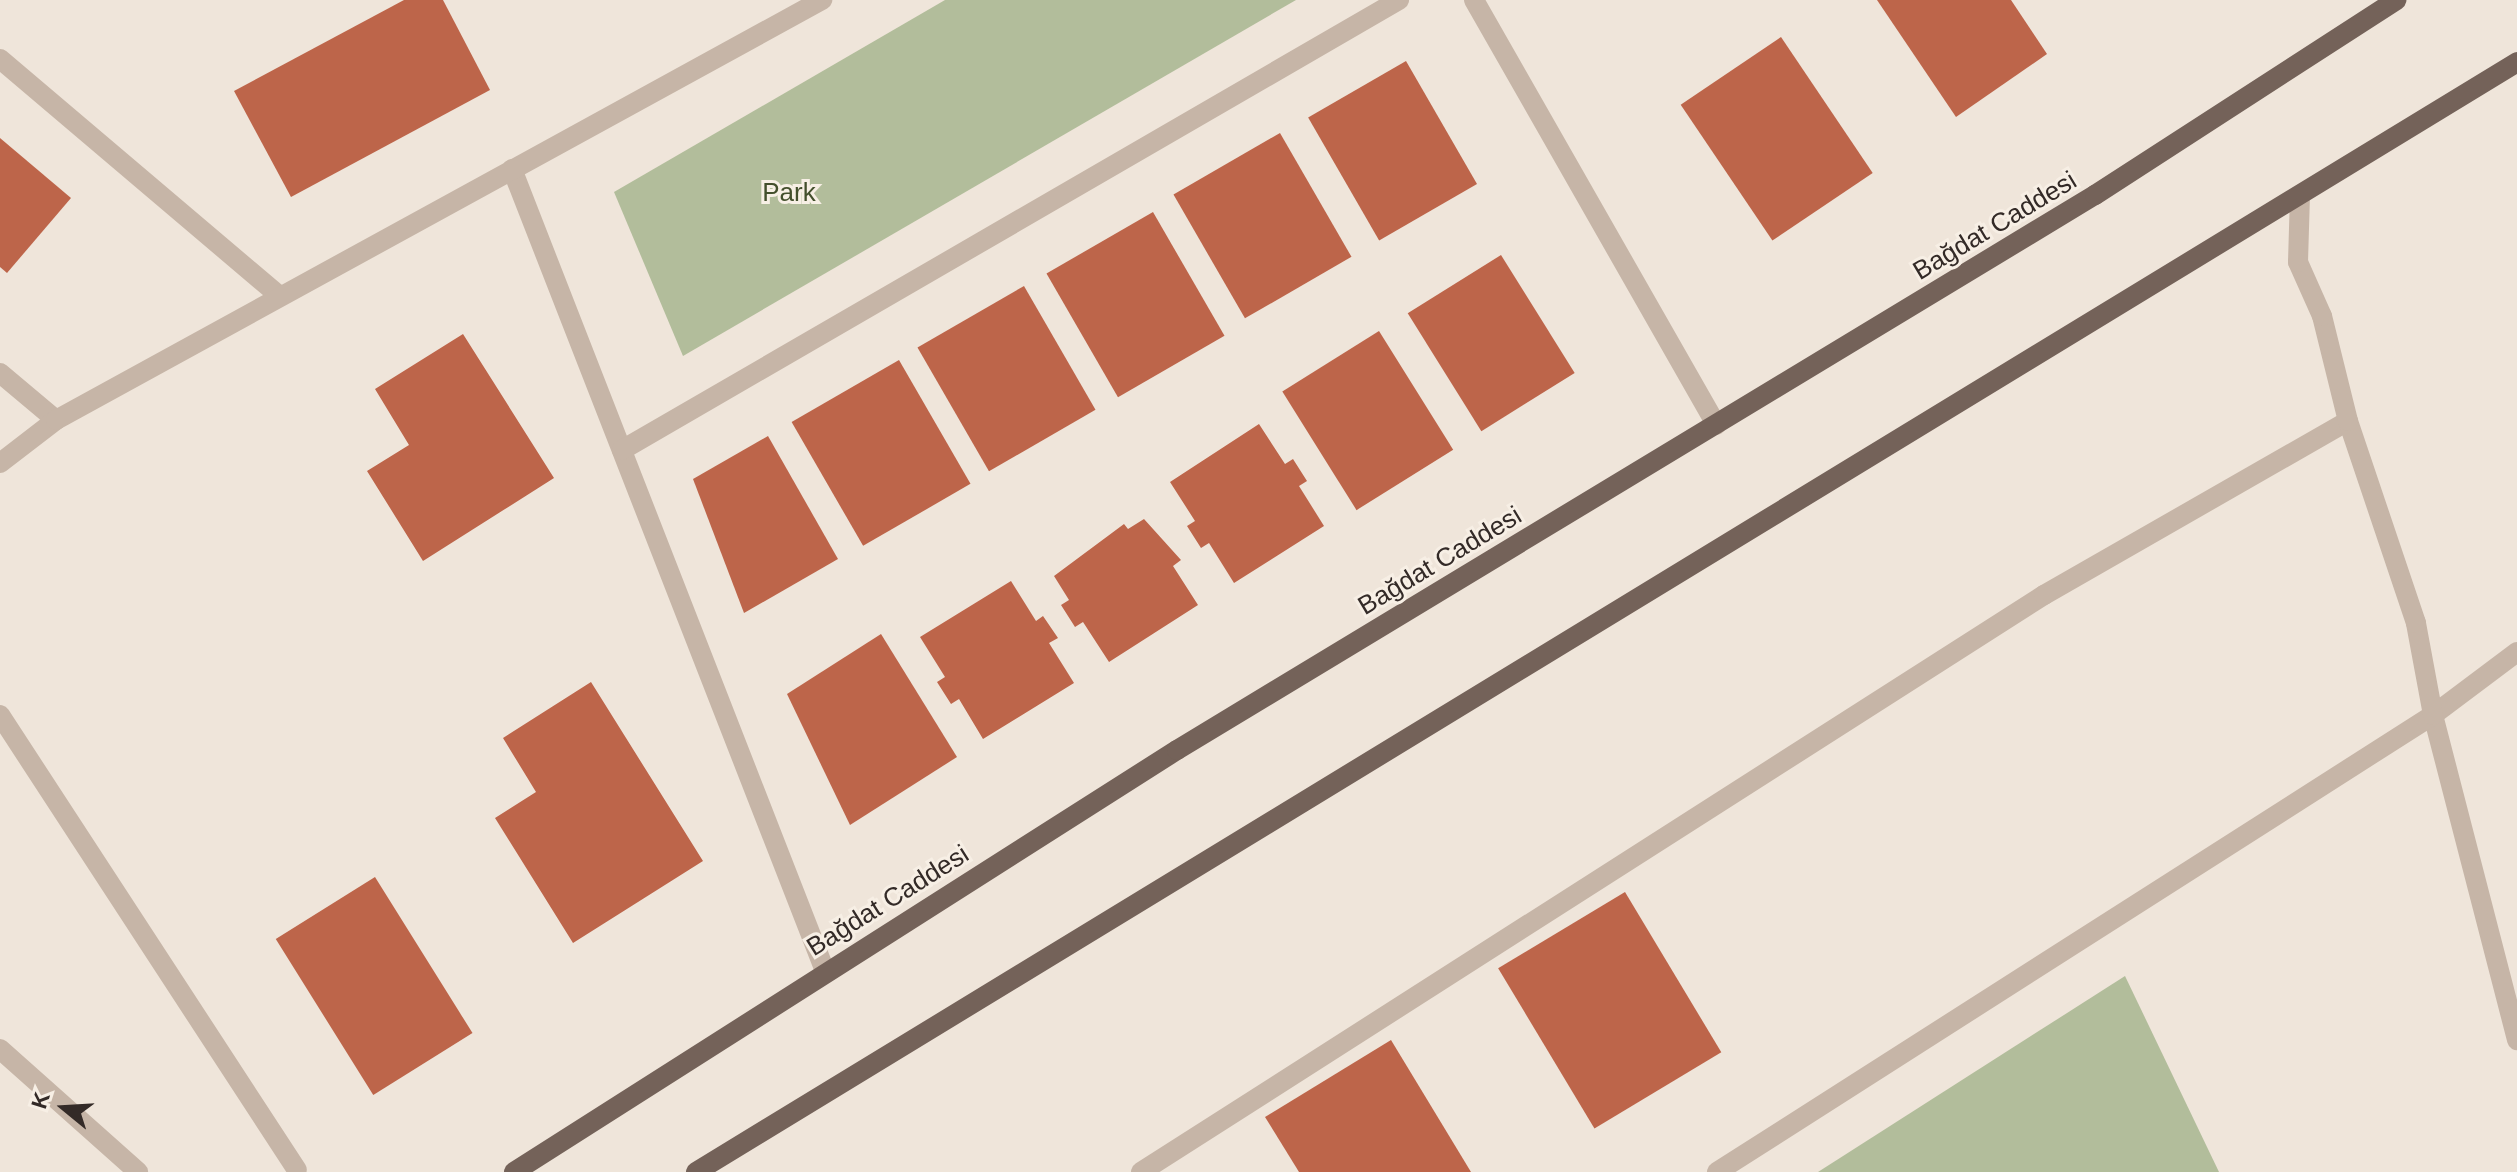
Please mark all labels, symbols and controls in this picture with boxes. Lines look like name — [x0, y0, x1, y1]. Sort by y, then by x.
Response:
street label: Bağdat Caddesi — [1908, 165, 2082, 287]
park label: Park — [762, 177, 816, 209]
street label: Bağdat Caddesi — [1353, 500, 1527, 622]
street label: Bağdat Caddesi — [801, 839, 975, 963]
north arrow — [24, 1068, 104, 1148]
text: K — [26, 1089, 55, 1112]

